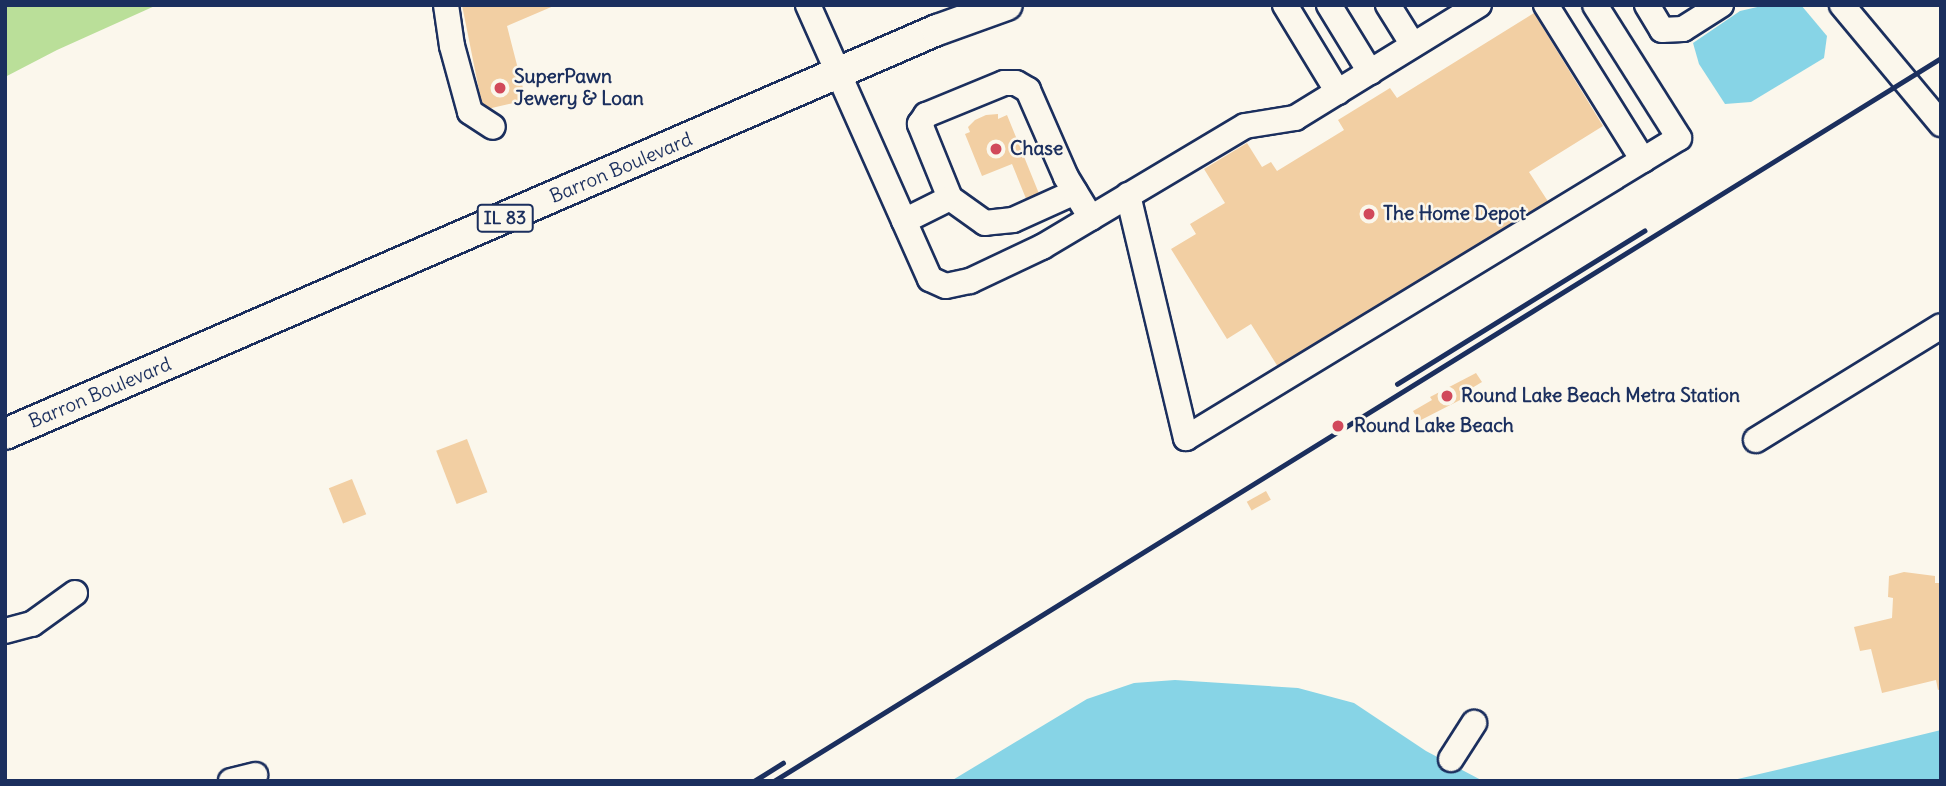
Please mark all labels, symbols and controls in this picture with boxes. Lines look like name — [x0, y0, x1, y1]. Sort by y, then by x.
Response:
place label: SuperPawn Jewery & Loan — [514, 66, 644, 110]
marker: SuperPawn Jewery & Loan — [492, 80, 508, 96]
street label: Barron Boulevard — [546, 128, 696, 208]
place label: Chase — [1010, 138, 1063, 160]
marker: Chase — [988, 141, 1004, 157]
place label: The Home Depot — [1383, 203, 1526, 225]
road number: IL 83 — [475, 204, 535, 232]
marker: The Home Depot — [1361, 206, 1377, 222]
street label: Barron Boulevard — [25, 353, 175, 433]
place label: Round Lake Beach Metra Station — [1461, 385, 1740, 407]
marker: Round Lake Beach Metra Station — [1439, 388, 1455, 404]
place label: Round Lake Beach — [1354, 415, 1514, 437]
marker: Round Lake Beach — [1328, 416, 1348, 436]

